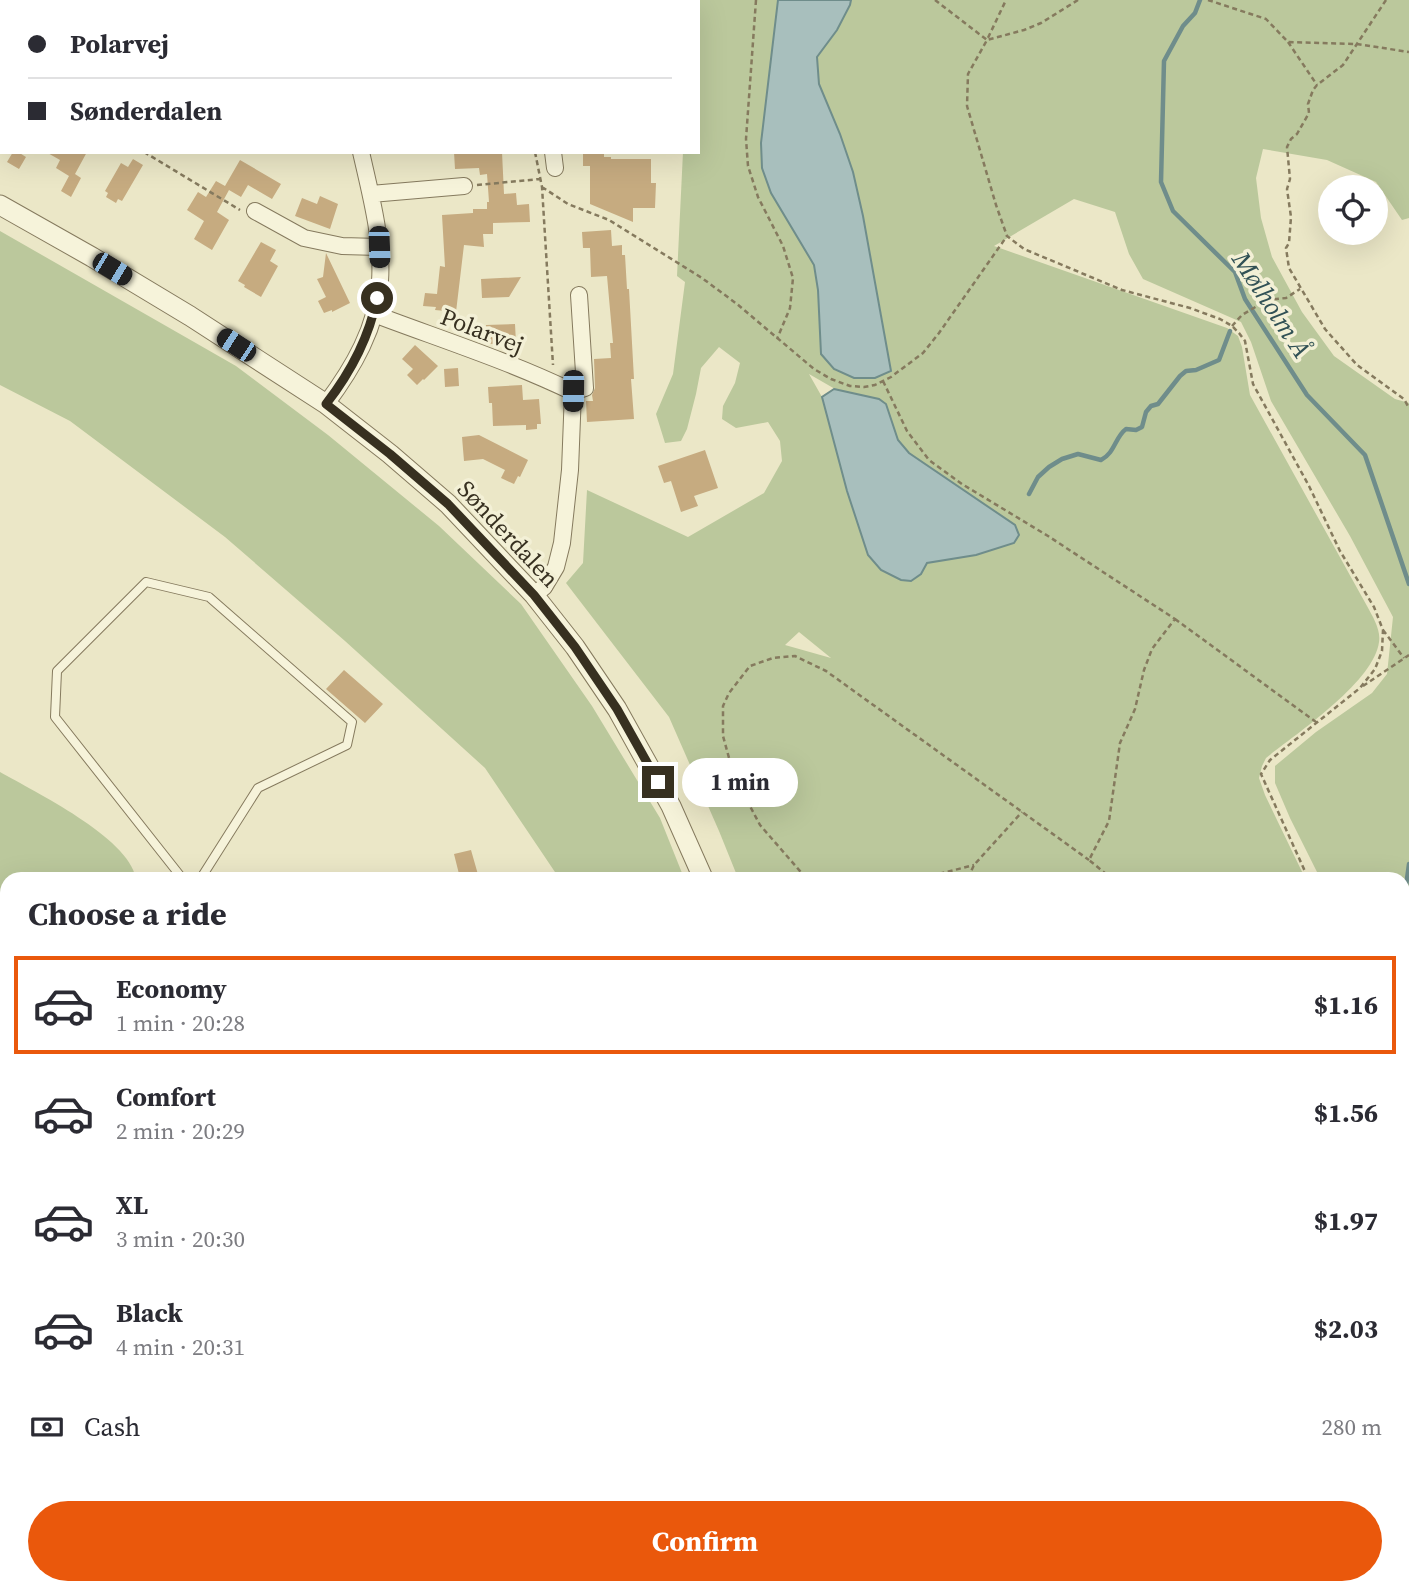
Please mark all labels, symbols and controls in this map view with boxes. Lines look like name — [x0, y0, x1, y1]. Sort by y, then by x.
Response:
text: Polarvej — [70, 26, 169, 62]
text: Sønderdalen — [70, 93, 222, 129]
map controls — [1318, 175, 1388, 245]
button: locate — [1318, 175, 1388, 245]
car — [368, 226, 391, 268]
water label: Mølholm Å — [1223, 243, 1320, 366]
car — [89, 249, 136, 289]
route start — [361, 282, 393, 314]
street label: Polarvej — [436, 300, 528, 361]
car — [213, 325, 260, 365]
car — [563, 370, 584, 412]
street label: Sønderdalen — [450, 473, 567, 594]
callout: 1 min — [682, 758, 798, 806]
route end — [642, 766, 674, 798]
text: 1 min — [710, 766, 770, 798]
text: Choose a ride — [28, 892, 227, 936]
text: Economy — [116, 971, 227, 1007]
icon: car — [32, 974, 95, 1037]
text: $1.16 — [1314, 987, 1378, 1023]
text: 1 min · 20:28 — [116, 1007, 245, 1039]
text: Comfort — [116, 1079, 216, 1115]
icon: car — [32, 1082, 95, 1145]
text: $1.56 — [1314, 1095, 1378, 1131]
text: 2 min · 20:29 — [116, 1115, 245, 1147]
text: XL — [116, 1187, 148, 1223]
icon: car — [32, 1190, 95, 1253]
text: $1.97 — [1314, 1203, 1378, 1239]
text: 3 min · 20:30 — [116, 1223, 245, 1255]
text: Black — [116, 1295, 183, 1331]
icon: car — [32, 1298, 95, 1361]
text: $2.03 — [1314, 1311, 1378, 1347]
text: 4 min · 20:31 — [116, 1331, 245, 1363]
icon: cash — [28, 1408, 66, 1446]
text: Cash — [84, 1409, 140, 1445]
text: 280 m — [1321, 1411, 1382, 1443]
button: Confirm — [28, 1501, 1382, 1581]

